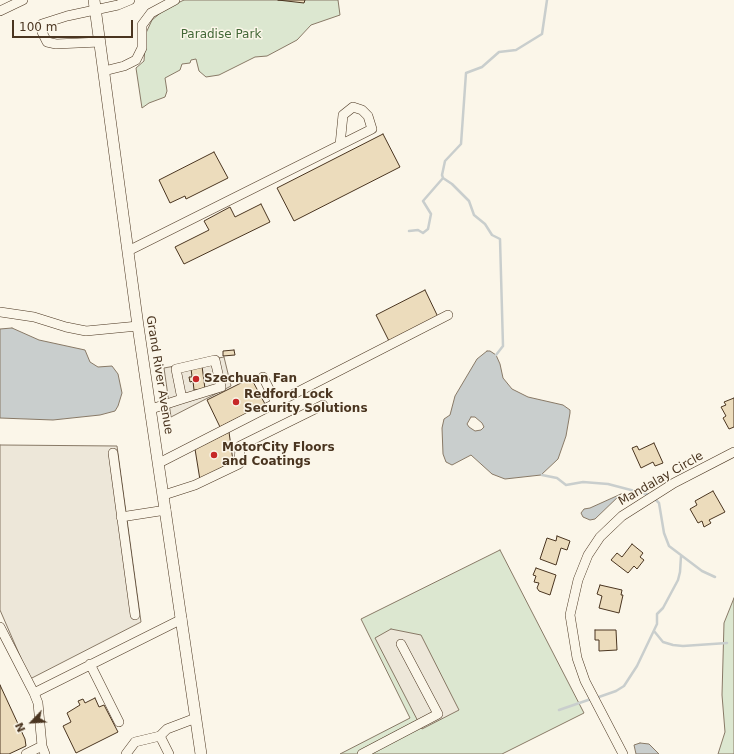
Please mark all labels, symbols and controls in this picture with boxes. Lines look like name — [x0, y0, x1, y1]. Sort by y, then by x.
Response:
scale bar — [14, 12, 135, 38]
text: 100 m — [19, 20, 57, 34]
park label: Paradise Park — [181, 28, 261, 42]
street label: Grand River Avenue — [142, 315, 176, 435]
place label: Szechuan Fan — [204, 372, 297, 386]
marker: Szechuan Fan — [191, 374, 201, 384]
place label: Redford Lock Security Solutions — [244, 388, 368, 416]
marker: Redford Lock Security Solutions — [231, 397, 241, 407]
place label: MotorCity Floors and Coatings — [222, 441, 335, 469]
street label: Mandalay Circle — [616, 449, 706, 509]
marker: MotorCity Floors and Coatings — [209, 450, 219, 460]
north arrow — [12, 702, 52, 742]
text: N — [13, 720, 29, 734]

